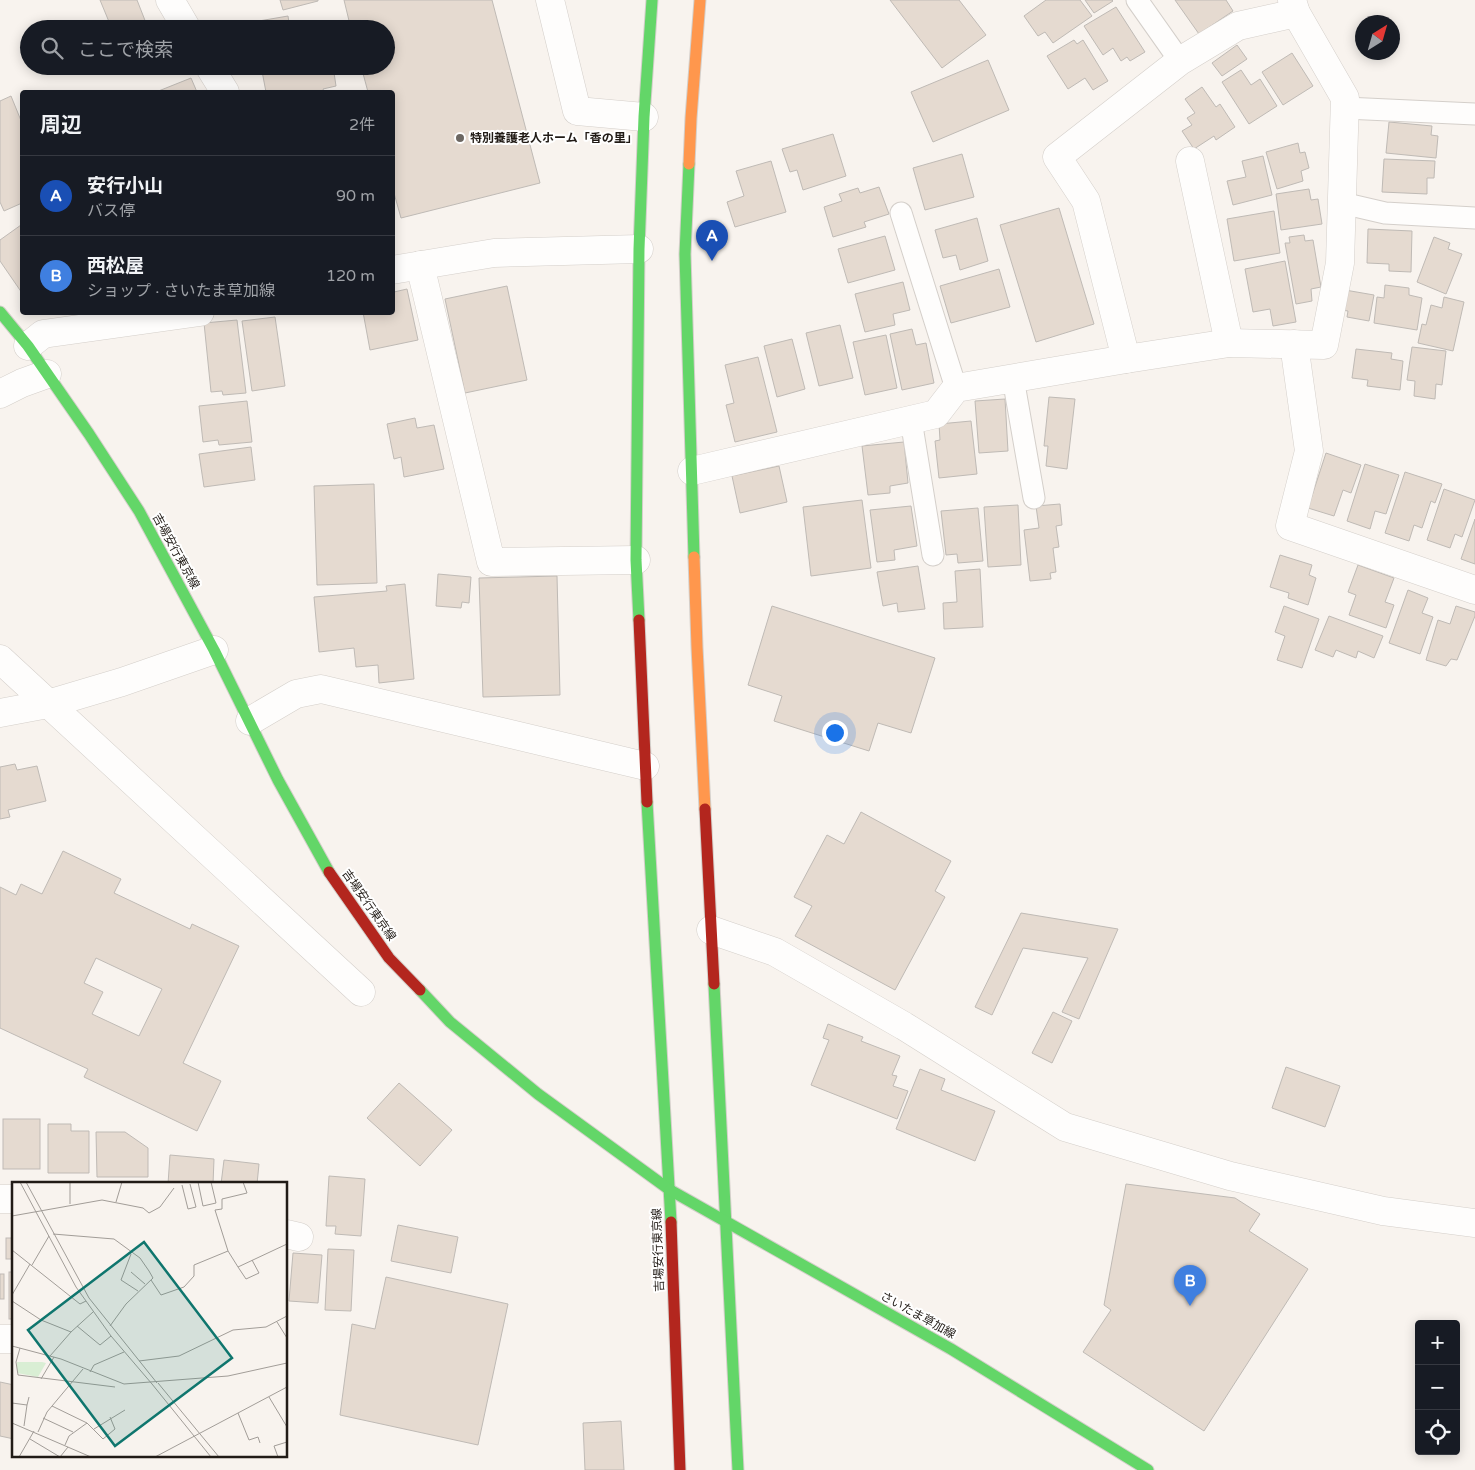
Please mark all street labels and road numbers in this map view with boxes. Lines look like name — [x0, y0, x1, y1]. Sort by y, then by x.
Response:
street label: 吉場安行東京線 — [150, 511, 202, 591]
street label: 吉場安行東京線 — [339, 867, 399, 943]
street label: 吉場安行東京線 — [650, 1208, 666, 1292]
street label: さいたま草加線 — [878, 1289, 958, 1341]

